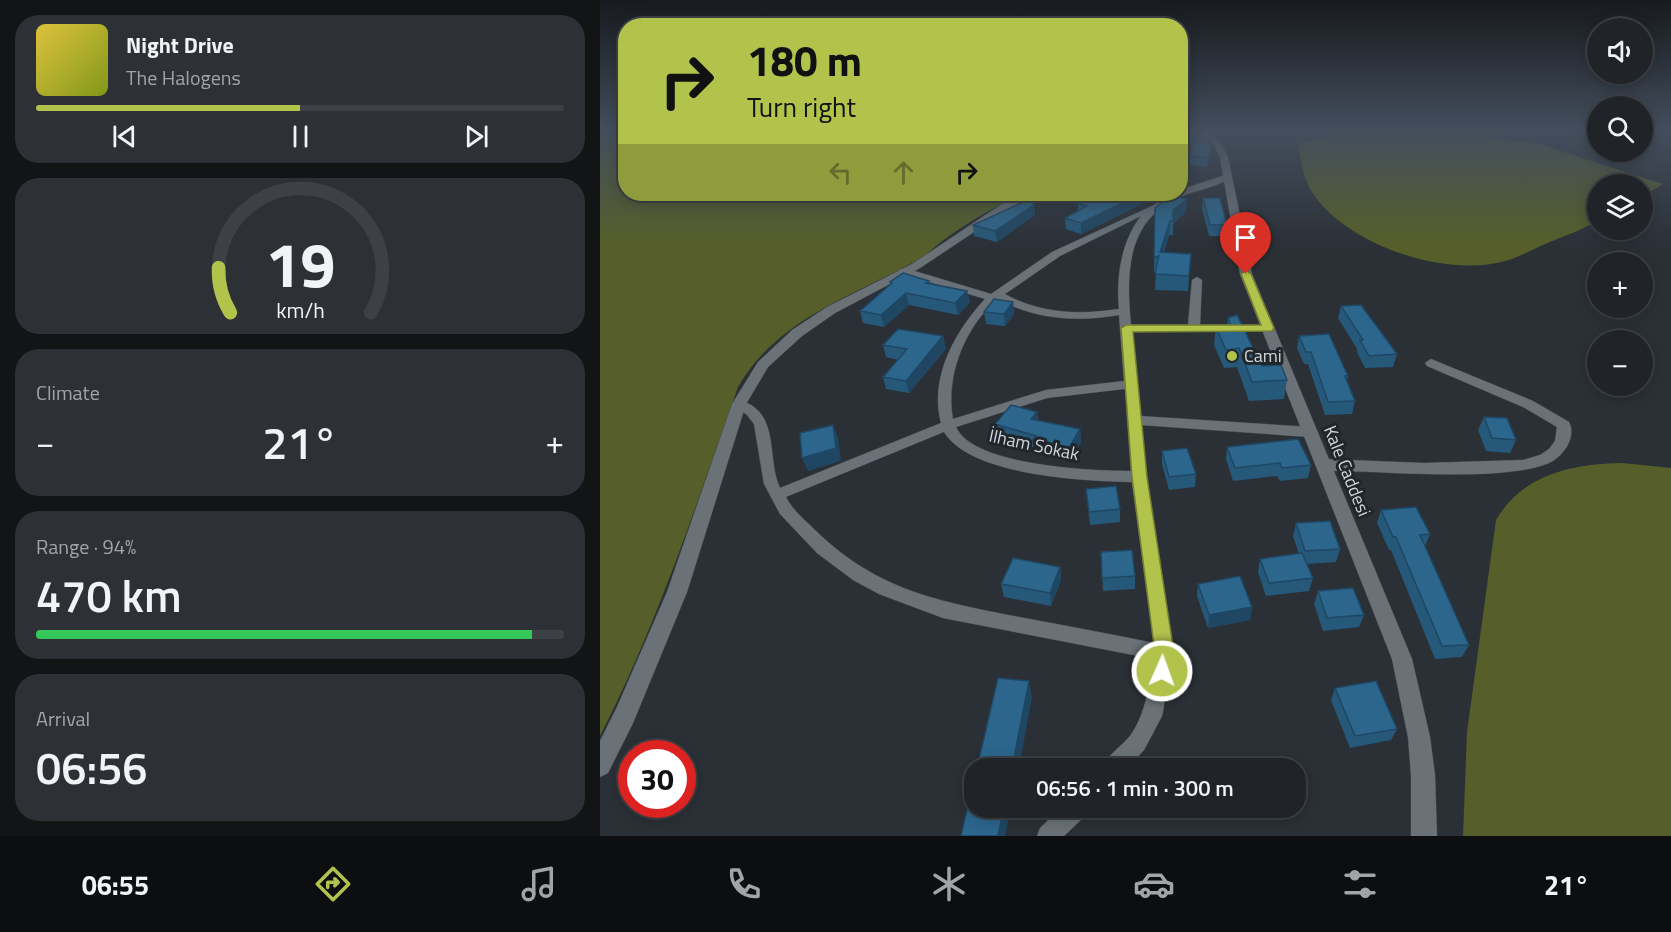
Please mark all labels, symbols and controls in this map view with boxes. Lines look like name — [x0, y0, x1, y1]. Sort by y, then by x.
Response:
map controls — [1587, 18, 1653, 396]
button: sound — [1587, 18, 1653, 84]
text: Night Drive — [126, 28, 234, 62]
text: 180 m — [747, 28, 862, 92]
icon: right — [648, 42, 726, 120]
text: The Halogens — [126, 62, 241, 93]
text: Turn right — [747, 86, 856, 127]
button: search — [1587, 96, 1653, 162]
icon: previous — [108, 120, 141, 153]
icon: pause — [284, 120, 317, 153]
icon: next — [460, 120, 493, 153]
icon: left — [824, 156, 857, 189]
icon: ahead — [887, 156, 920, 189]
icon: right — [950, 156, 983, 189]
button: layers — [1587, 174, 1653, 240]
pin — [1220, 212, 1271, 274]
text: 19 — [265, 216, 335, 311]
icon: arrive — [1229, 221, 1262, 254]
button: + — [1587, 252, 1653, 318]
text: km/h — [276, 294, 324, 326]
button: − — [1587, 330, 1653, 396]
place label: Cami — [1244, 342, 1282, 369]
marker: Cami — [1225, 349, 1239, 363]
text: Climate — [36, 377, 100, 408]
text: 21° — [262, 408, 338, 476]
text: − — [36, 417, 54, 467]
text: + — [546, 417, 564, 467]
street label: Kale Caddesi — [1317, 421, 1378, 520]
street label: İlham Sokak — [986, 422, 1082, 467]
text: Range · 94% — [36, 531, 136, 562]
text: 470 km — [36, 561, 182, 629]
position arrow — [1130, 639, 1194, 703]
text: Arrival — [36, 703, 90, 734]
text: 06:56 — [36, 733, 148, 801]
speed limit sign: 30 — [618, 740, 696, 818]
text: 06:56 · 1 min · 300 m — [1036, 771, 1234, 805]
icon: directions — [312, 863, 354, 905]
icon: music — [518, 863, 560, 905]
icon: phone — [723, 863, 765, 905]
icon: climate — [928, 863, 970, 905]
icon: car — [1133, 863, 1175, 905]
icon: filters — [1339, 863, 1381, 905]
text: 06:55 — [82, 864, 149, 905]
text: 21° — [1544, 864, 1589, 905]

